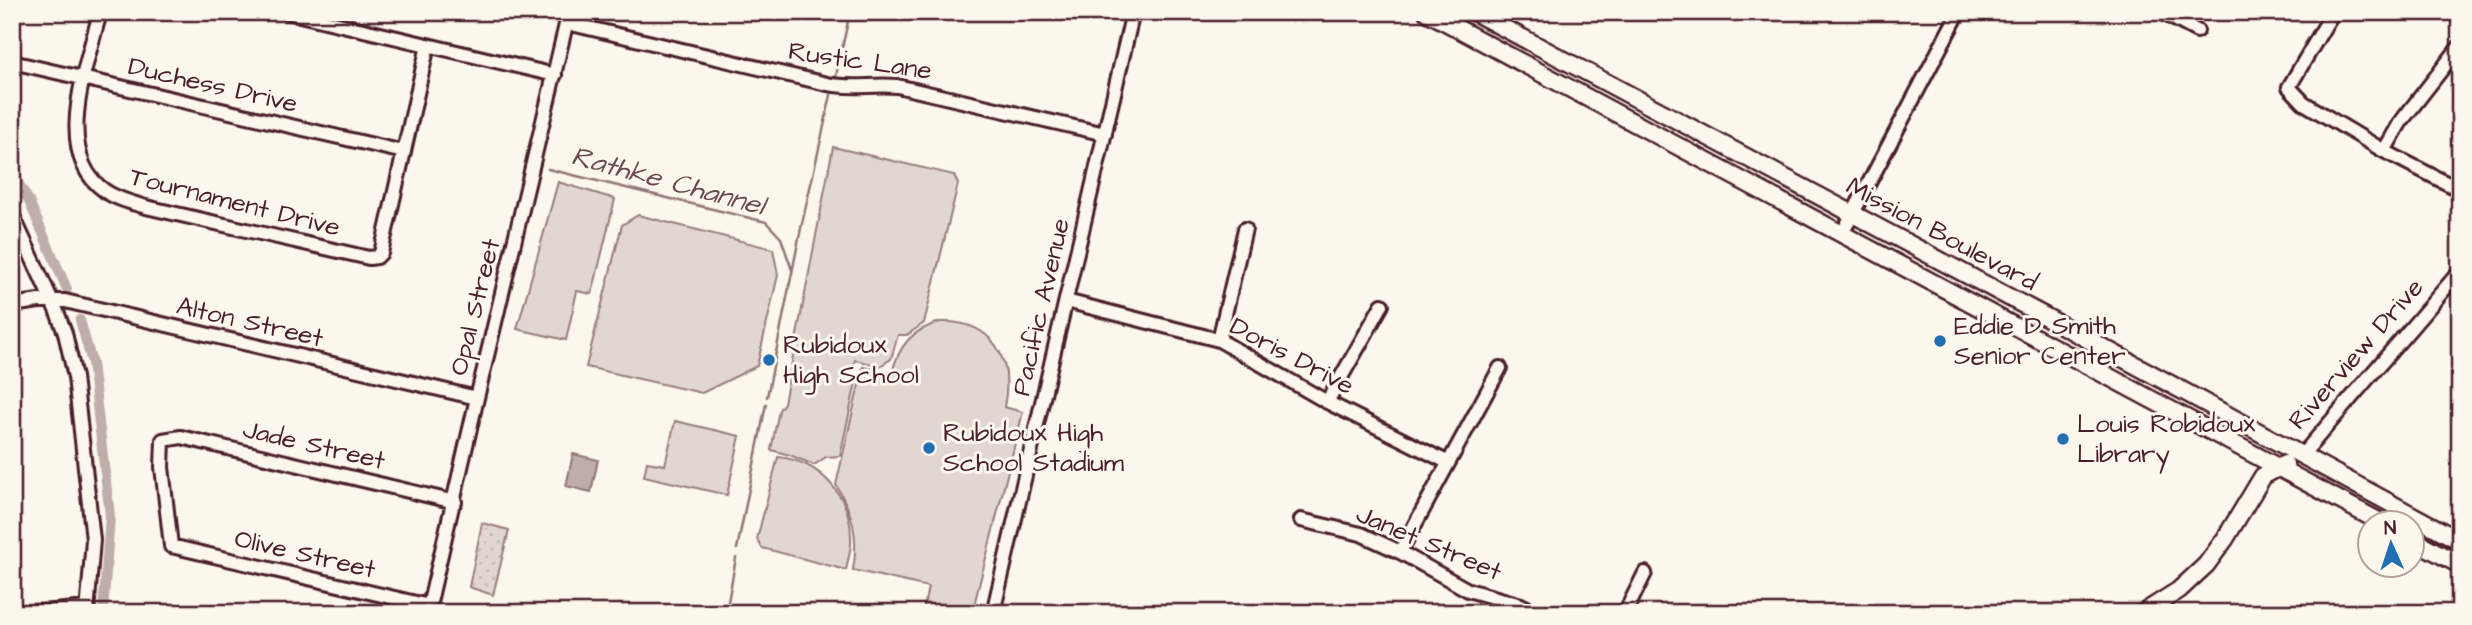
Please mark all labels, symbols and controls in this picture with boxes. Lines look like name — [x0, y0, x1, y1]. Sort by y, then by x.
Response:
street label: Rustic Lane — [786, 33, 934, 89]
street label: Duchess Drive — [125, 48, 301, 122]
water label: Rathke Channel — [567, 136, 772, 226]
street label: Tournament Drive — [126, 158, 344, 246]
street label: Mission Boulevard — [1840, 168, 2044, 300]
street label: Pacific Avenue — [1003, 215, 1079, 399]
street label: Opal Street — [441, 234, 509, 379]
street label: Riverview Drive — [2280, 270, 2432, 438]
street label: Alton Street — [173, 288, 327, 356]
street label: Doris Drive — [1224, 308, 1360, 404]
place label: Eddie D Smith Senior Center — [1954, 308, 2126, 374]
place label: Rubidoux High School — [783, 327, 919, 395]
marker: Eddie D Smith Senior Center — [1932, 333, 1948, 349]
marker: Rubidoux High School — [761, 352, 777, 368]
place label: Louis Robidoux Library — [2077, 406, 2256, 474]
street label: Jade Street — [239, 411, 389, 479]
place label: Rubidoux High School Stadium — [943, 415, 1125, 481]
marker: Louis Robidoux Library — [2055, 431, 2071, 447]
marker: Rubidoux High School Stadium — [921, 440, 937, 456]
street label: Janet Street — [1351, 496, 1508, 590]
north arrow — [2356, 510, 2426, 580]
text: N — [2384, 515, 2397, 542]
street label: Olive Street — [231, 520, 379, 588]

